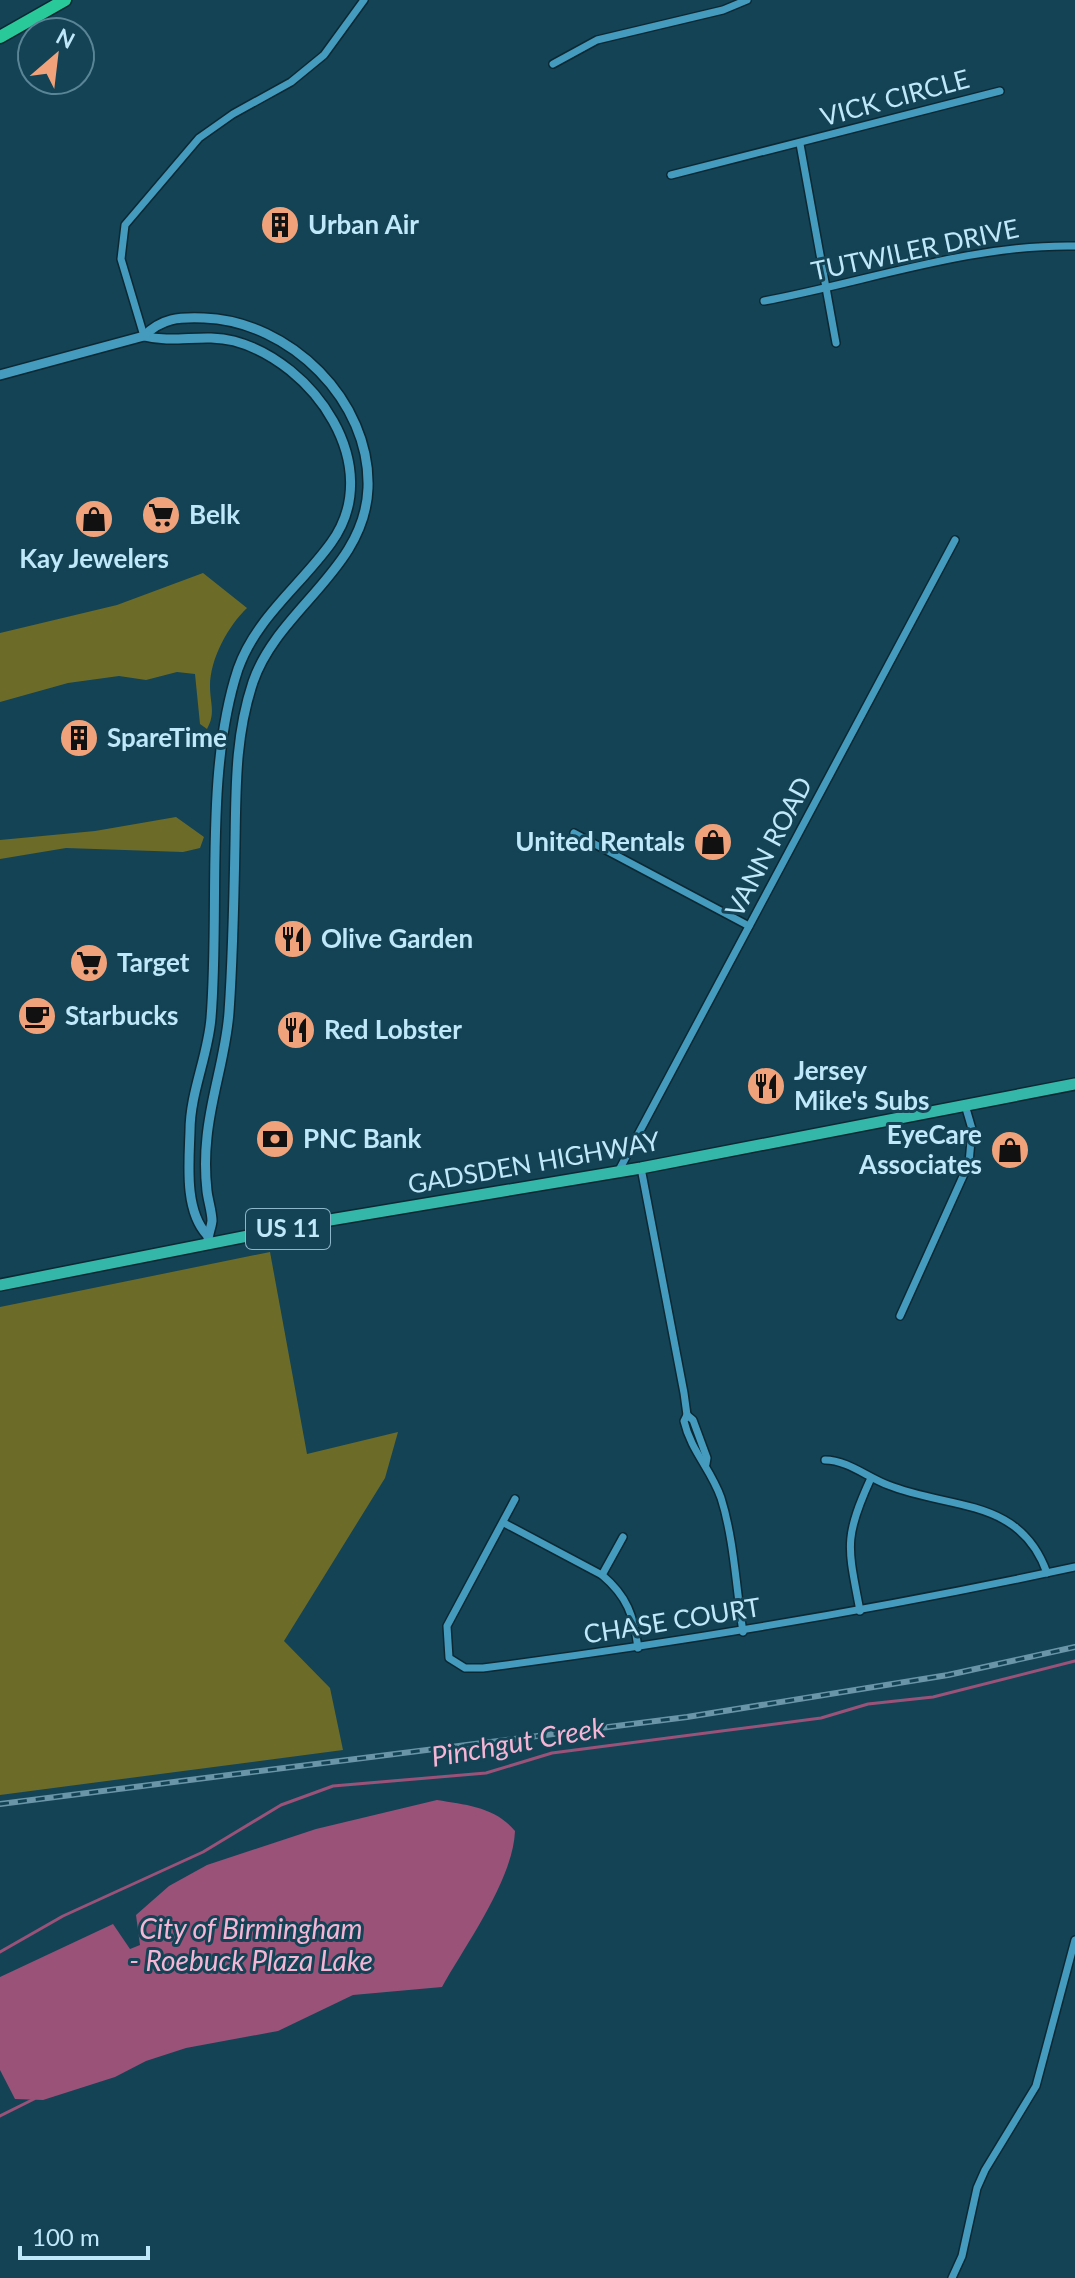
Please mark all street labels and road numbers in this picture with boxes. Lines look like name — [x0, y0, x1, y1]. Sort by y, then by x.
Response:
street label: VICK CIRCLE — [817, 62, 973, 132]
street label: TUTWILER DRIVE — [808, 211, 1021, 287]
street label: VANN ROAD — [718, 771, 818, 922]
street label: GADSDEN HIGHWAY — [405, 1124, 663, 1200]
road number: US 11 — [246, 1209, 330, 1249]
street label: CHASE COURT — [581, 1590, 763, 1650]

